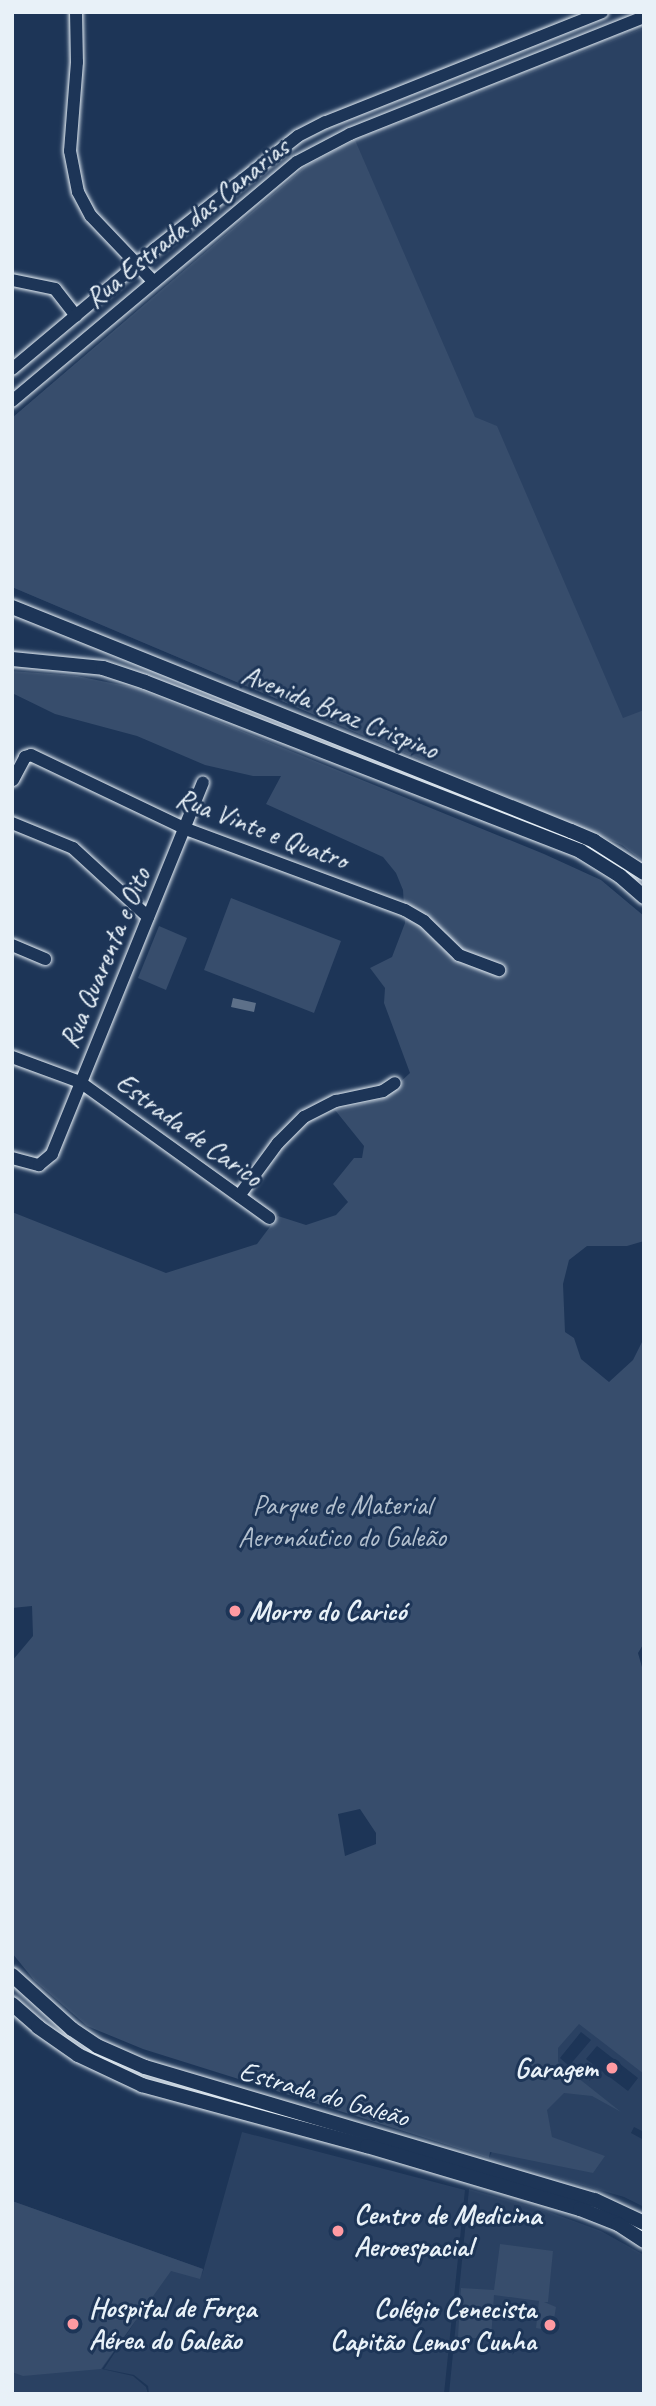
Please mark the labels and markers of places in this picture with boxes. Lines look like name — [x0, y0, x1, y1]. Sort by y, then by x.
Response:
place label: Morro do Caricó — [249, 1594, 406, 1628]
marker: Morro do Caricó — [227, 1603, 243, 1619]
place label: Garagem — [515, 2051, 598, 2085]
marker: Garagem — [604, 2060, 620, 2076]
place label: Centro de Medicina Aeroespacial — [354, 2198, 541, 2264]
marker: Centro de Medicina Aeroespacial — [328, 2221, 348, 2241]
place label: Hospital de Força Aérea do Galeão — [89, 2291, 256, 2357]
place label: Colégio Cenecista Capitão Lemos Cunha — [331, 2292, 536, 2358]
marker: Hospital de Força Aérea do Galeão — [63, 2314, 83, 2334]
marker: Colégio Cenecista Capitão Lemos Cunha — [542, 2317, 558, 2333]

